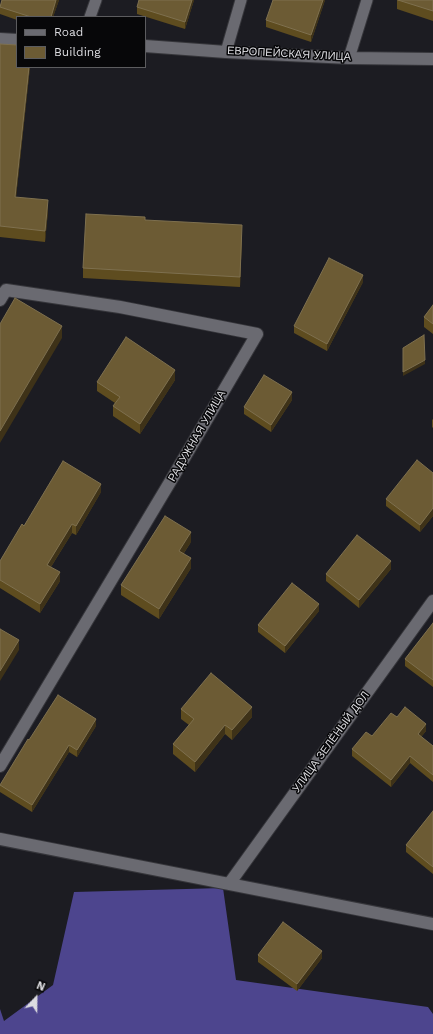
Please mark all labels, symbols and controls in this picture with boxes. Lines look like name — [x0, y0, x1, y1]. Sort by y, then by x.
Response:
legend — [16, 16, 146, 68]
text: Road — [54, 25, 83, 39]
street label: ЕВРОПЕЙСКАЯ УЛИЦА — [227, 44, 351, 64]
text: Building — [54, 45, 101, 59]
street label: РАДУЖНАЯ УЛИЦА — [165, 388, 229, 484]
street label: УЛИЦА ЗЕЛЁНЫЙ ДОЛ — [290, 689, 372, 795]
north arrow — [16, 978, 56, 1018]
text: N — [34, 979, 47, 994]

